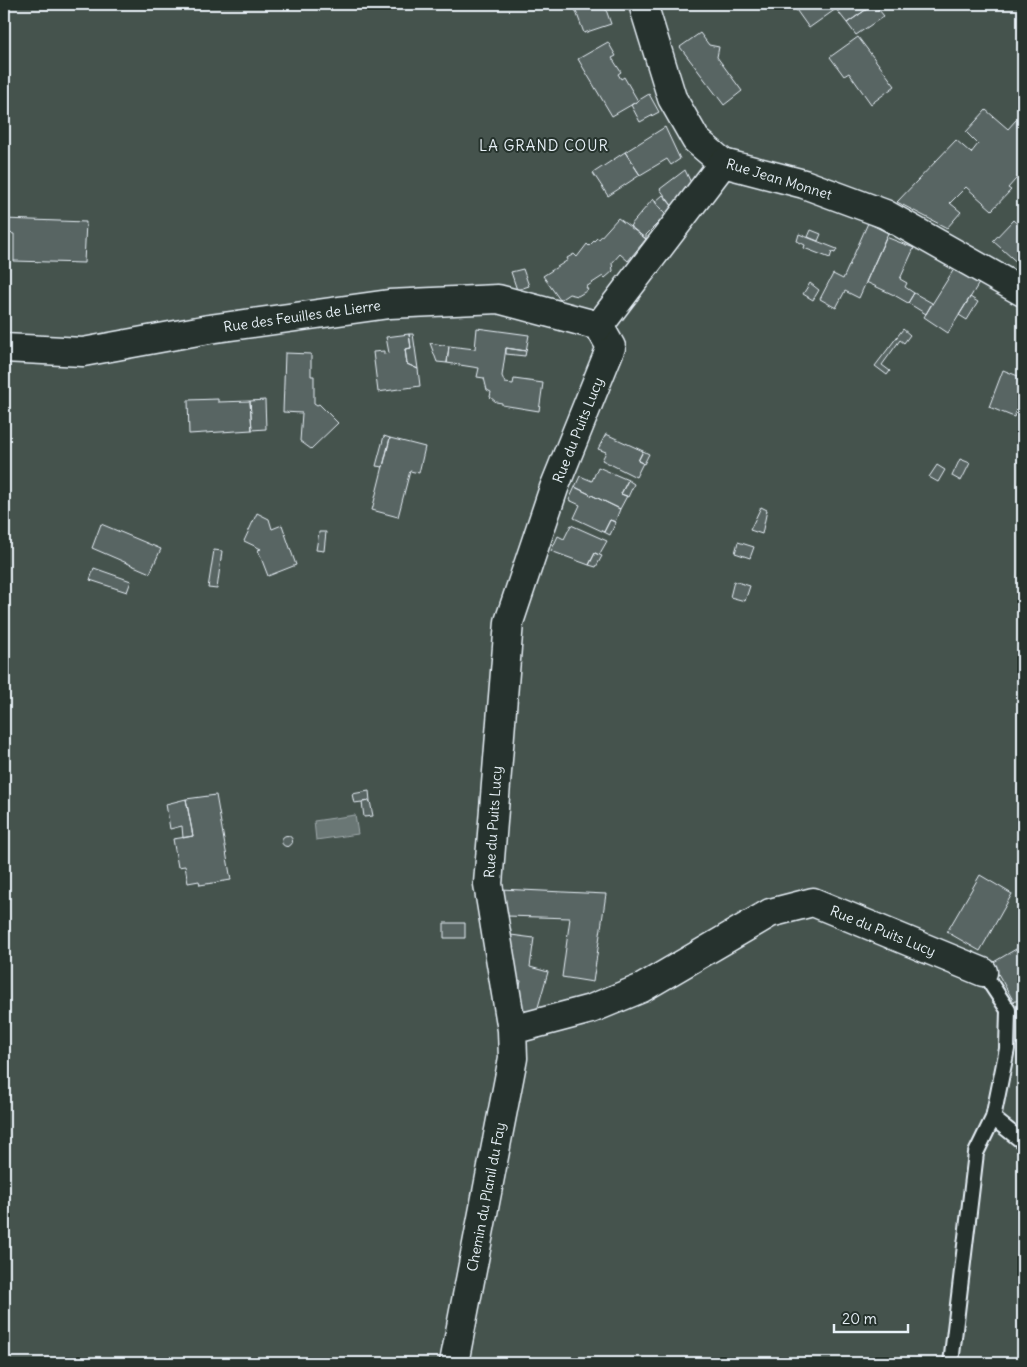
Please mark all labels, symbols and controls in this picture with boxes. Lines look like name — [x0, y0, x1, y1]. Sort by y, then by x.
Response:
district label: LA GRAND COUR — [479, 136, 609, 155]
street label: Rue Jean Monnet — [724, 154, 834, 204]
street label: Rue des Feuilles de Lierre — [222, 296, 382, 336]
street label: Rue du Puits Lucy — [549, 375, 607, 485]
street label: Rue du Puits Lucy — [480, 765, 506, 879]
street label: Rue du Puits Lucy — [828, 902, 938, 960]
street label: Chemin du Planil du Fay — [463, 1121, 509, 1273]
scale bar — [834, 1302, 908, 1334]
text: 20 m — [842, 1309, 877, 1328]

